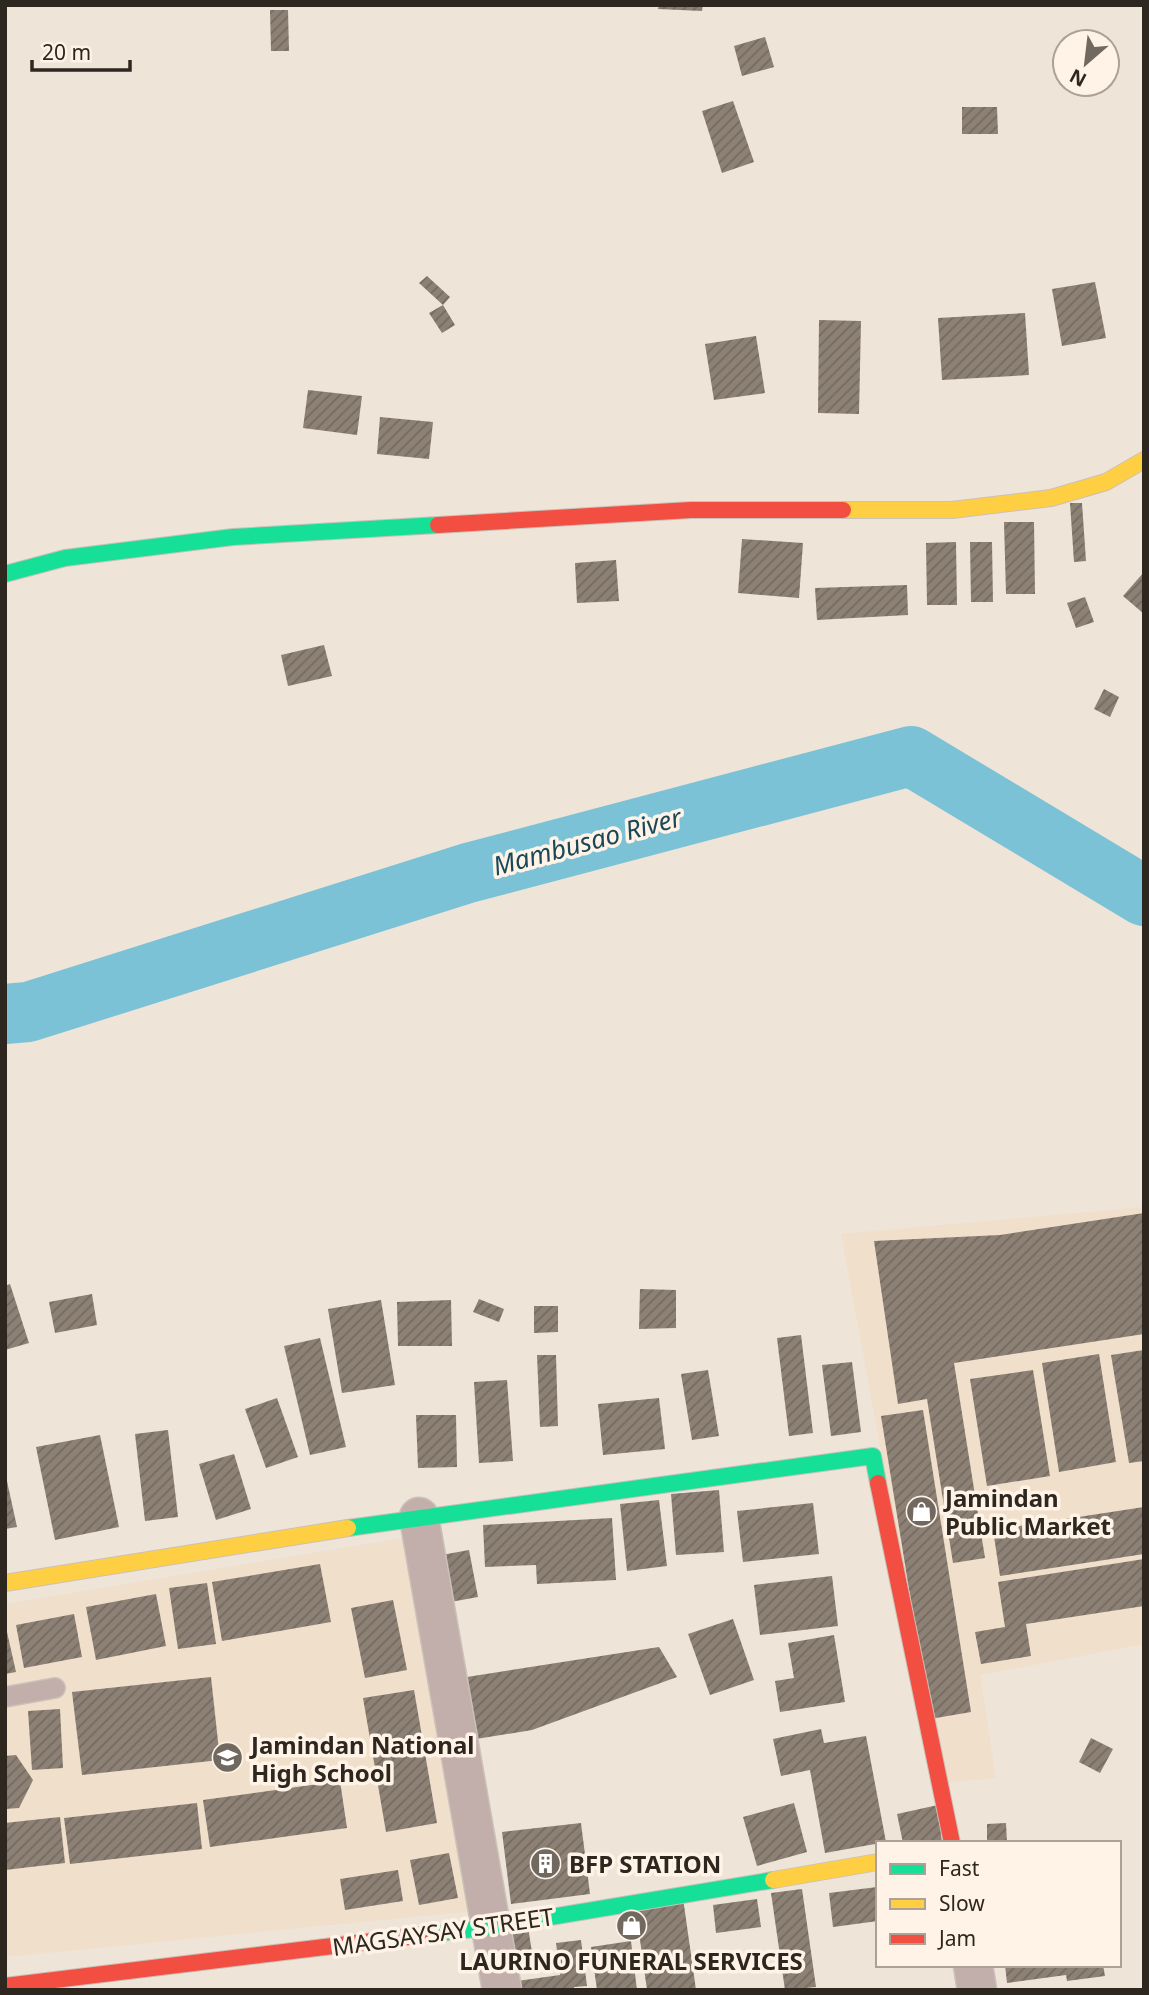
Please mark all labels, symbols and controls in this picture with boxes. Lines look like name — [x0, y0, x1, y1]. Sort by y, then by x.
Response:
scale bar — [32, 28, 130, 72]
north arrow — [1051, 28, 1121, 98]
text: 20 m — [42, 38, 91, 66]
text: N — [1065, 63, 1091, 93]
water label: Mambusao River — [489, 798, 687, 883]
place label: Jamindan Public Market — [943, 1481, 1111, 1542]
shop icon: Jamindan Public Market — [905, 1494, 939, 1528]
place label: Jamindan National High School — [249, 1728, 475, 1789]
school or university icon: Jamindan National High School — [211, 1741, 245, 1775]
legend — [876, 1841, 1121, 1967]
building icon: BFP STATION — [529, 1846, 563, 1880]
place label: BFP STATION — [569, 1847, 721, 1880]
text: Fast — [939, 1854, 980, 1882]
text: Slow — [939, 1889, 985, 1917]
street label: MAGSAYSAY STREET — [330, 1899, 556, 1963]
shop icon: LAURINO FUNERAL SERVICES — [614, 1909, 648, 1943]
text: Jam — [937, 1924, 976, 1952]
place label: LAURINO FUNERAL SERVICES — [459, 1944, 803, 1977]

